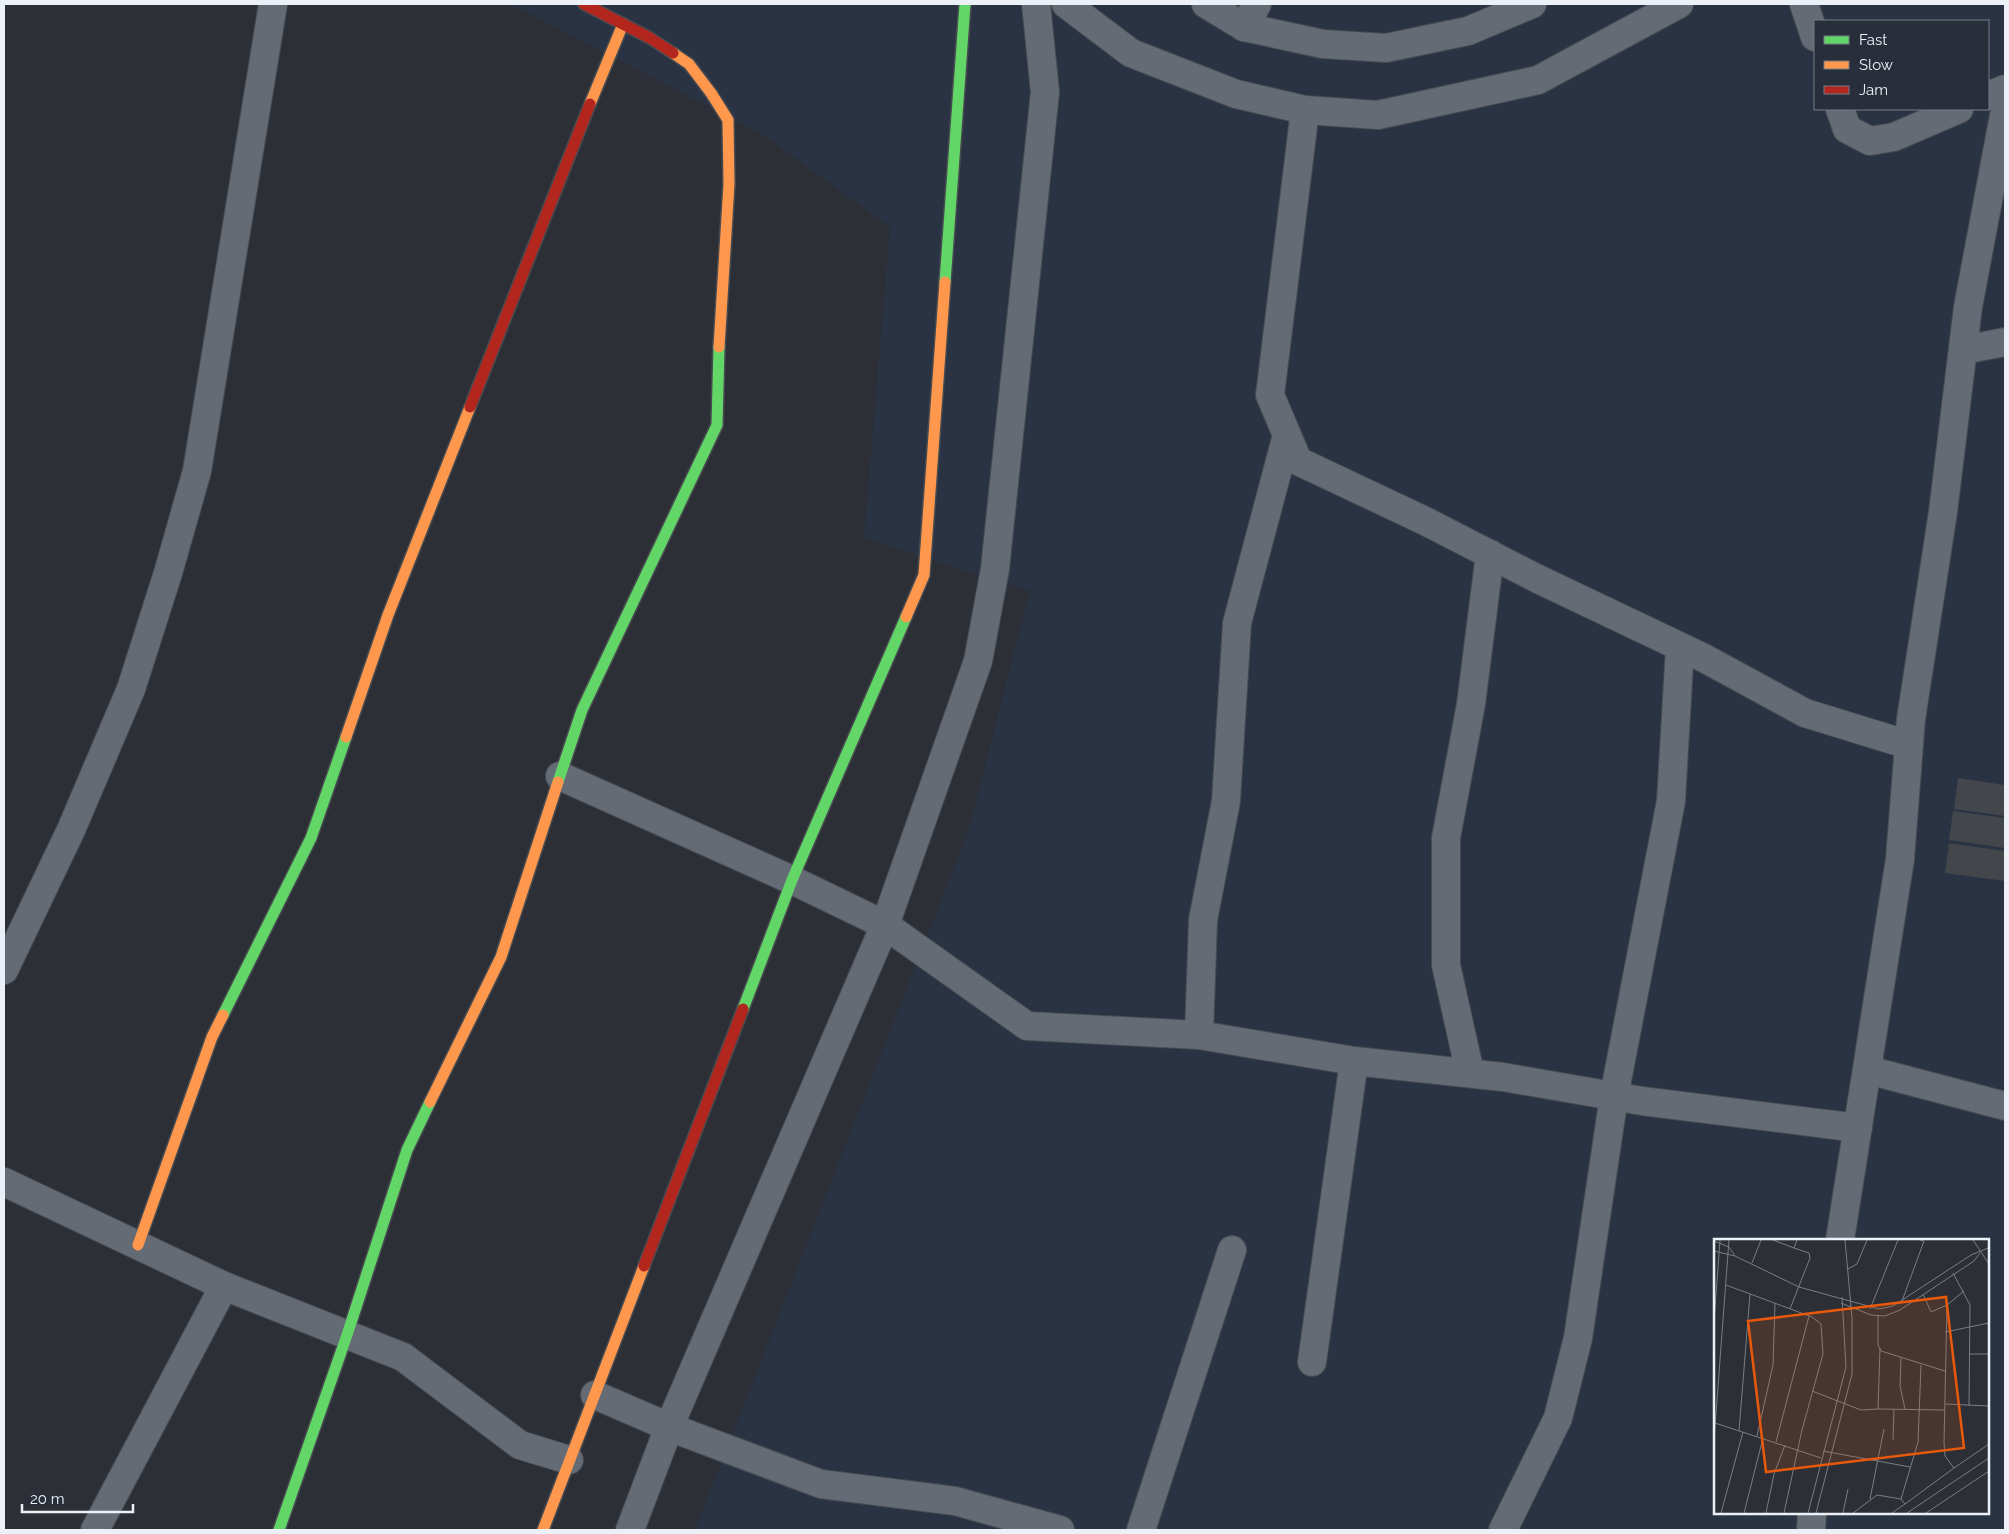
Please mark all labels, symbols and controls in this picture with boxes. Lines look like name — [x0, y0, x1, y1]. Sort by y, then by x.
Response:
legend — [1814, 20, 1989, 110]
text: Fast — [1859, 31, 1887, 49]
text: Slow — [1859, 56, 1893, 74]
text: Jam — [1859, 81, 1888, 99]
inset map — [1714, 1239, 1989, 1514]
scale bar — [22, 1482, 134, 1514]
text: 20 m — [30, 1490, 65, 1508]

